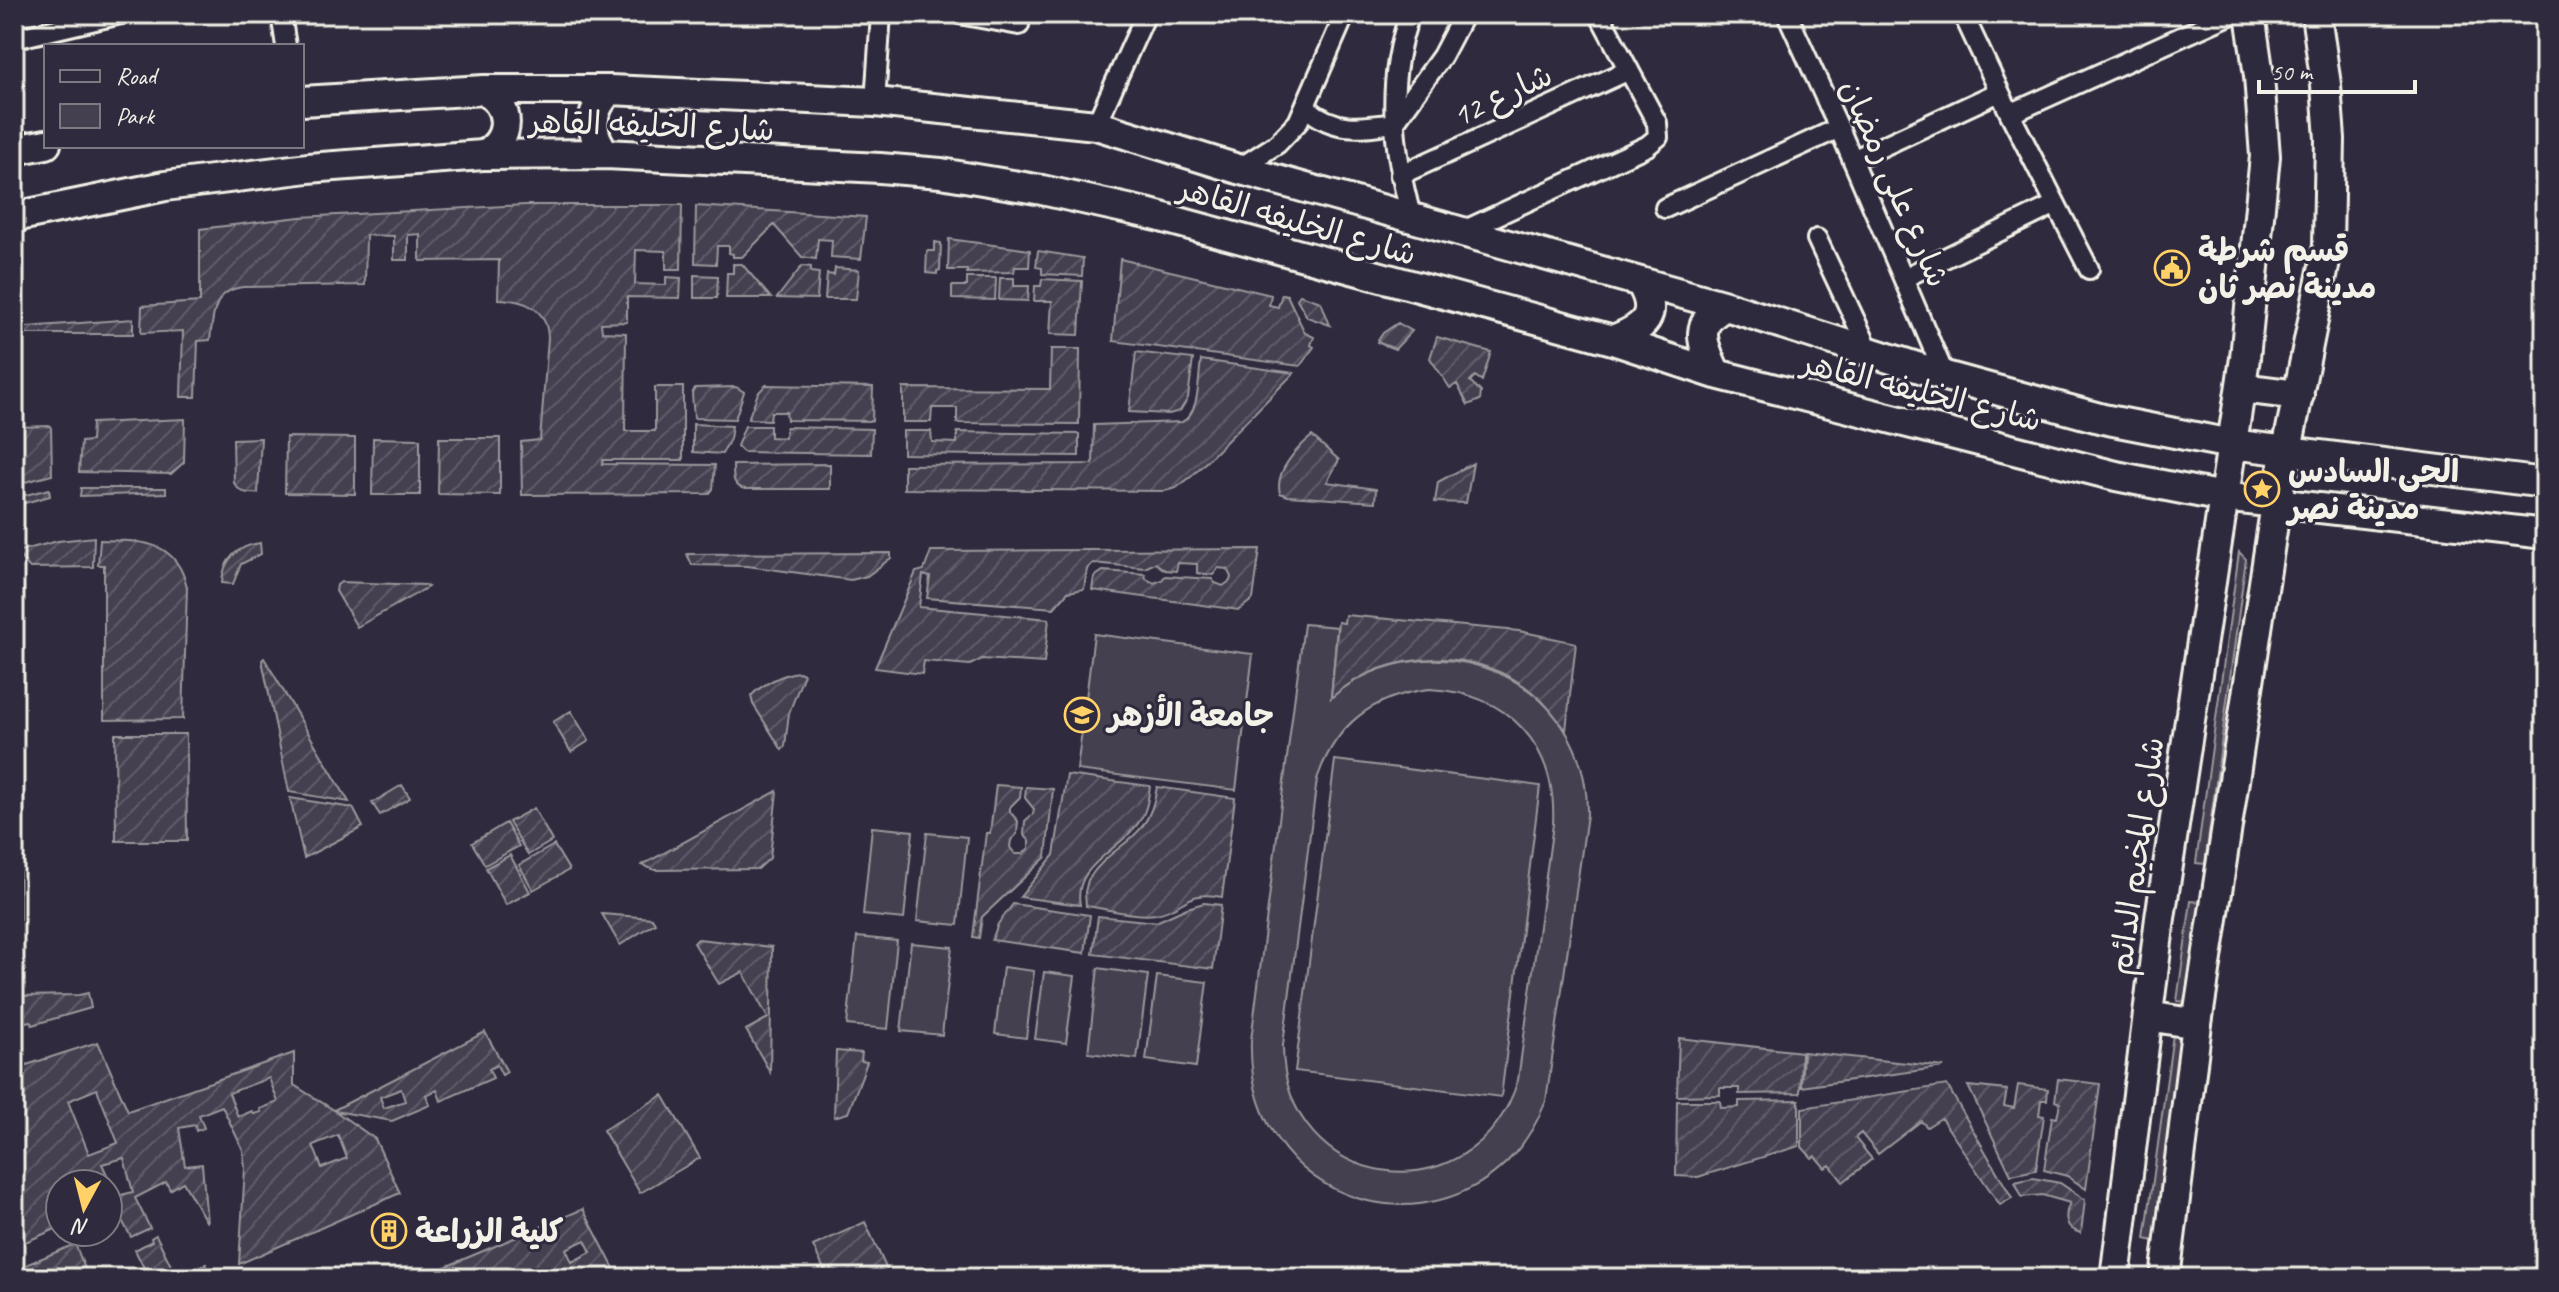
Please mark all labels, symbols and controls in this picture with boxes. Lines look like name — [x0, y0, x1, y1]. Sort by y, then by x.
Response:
legend — [44, 44, 304, 148]
scale bar — [2259, 44, 2415, 94]
street label: شارع 12 — [1446, 55, 1560, 138]
text: 50 m — [2271, 57, 2314, 87]
text: Road — [116, 61, 160, 91]
street label: شارع على رمضان — [1829, 73, 1959, 294]
text: Park — [116, 101, 156, 131]
street label: شارع الخليفه القاهر — [526, 101, 775, 152]
street label: شارع الخليفه القاهر — [1171, 167, 1421, 277]
place label: قسم شرطة مدينة نصر ثان — [2198, 230, 2376, 308]
public building icon: قسم شرطة مدينة نصر ثان — [2153, 249, 2191, 287]
street label: شارع الخليفه القاهر — [1795, 341, 2046, 443]
place label: الحى السادس مدينة نصر — [2285, 451, 2459, 529]
place icon: الحى السادس مدينة نصر — [2243, 470, 2281, 508]
place label: جامعة الأزهر — [1105, 694, 1274, 736]
school or university icon: جامعة الأزهر — [1063, 696, 1101, 734]
street label: شارع المخيم الدائم — [2100, 735, 2176, 978]
north arrow — [44, 1168, 124, 1248]
place label: كلية الزراعة — [415, 1211, 563, 1252]
text: N — [70, 1212, 90, 1242]
building icon: كلية الزراعة — [370, 1212, 408, 1250]

